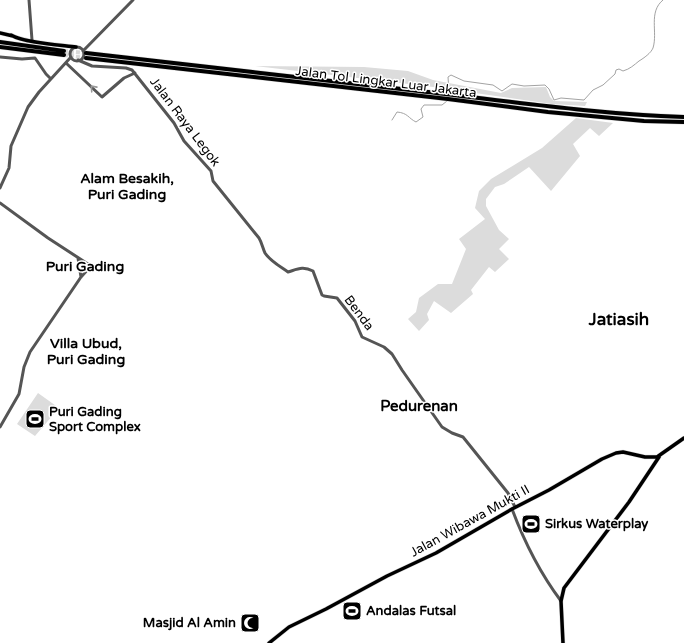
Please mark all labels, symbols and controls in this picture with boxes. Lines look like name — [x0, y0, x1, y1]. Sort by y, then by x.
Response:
street label: Jalan Tol Lingkar Luar Jakarta — [295, 63, 477, 101]
street label: Jalan Raya Legok — [146, 74, 224, 170]
one-way arrow — [91, 86, 98, 93]
district label: Alam Besakih, Puri Gading — [80, 170, 174, 203]
district label: Puri Gading — [46, 258, 124, 275]
street label: Benda — [341, 292, 377, 334]
district label: Jatiasih — [588, 309, 649, 330]
district label: Villa Ubud, Puri Gading — [47, 335, 125, 368]
district label: Pedurenan — [380, 397, 458, 415]
place label: Puri Gading Sport Complex — [49, 404, 141, 435]
sports icon: Puri Gading Sport Complex — [24, 408, 46, 430]
street label: Jalan Wibawa Mukti II — [407, 481, 533, 561]
sports icon: Sirkus Waterplay — [520, 513, 542, 535]
place label: Sirkus Waterplay — [545, 516, 648, 532]
sports icon: Andalas Futsal — [341, 600, 363, 622]
place label: Andalas Futsal — [366, 603, 456, 619]
mosque icon: Masjid Al Amin — [239, 612, 261, 634]
place label: Masjid Al Amin — [143, 615, 236, 631]

